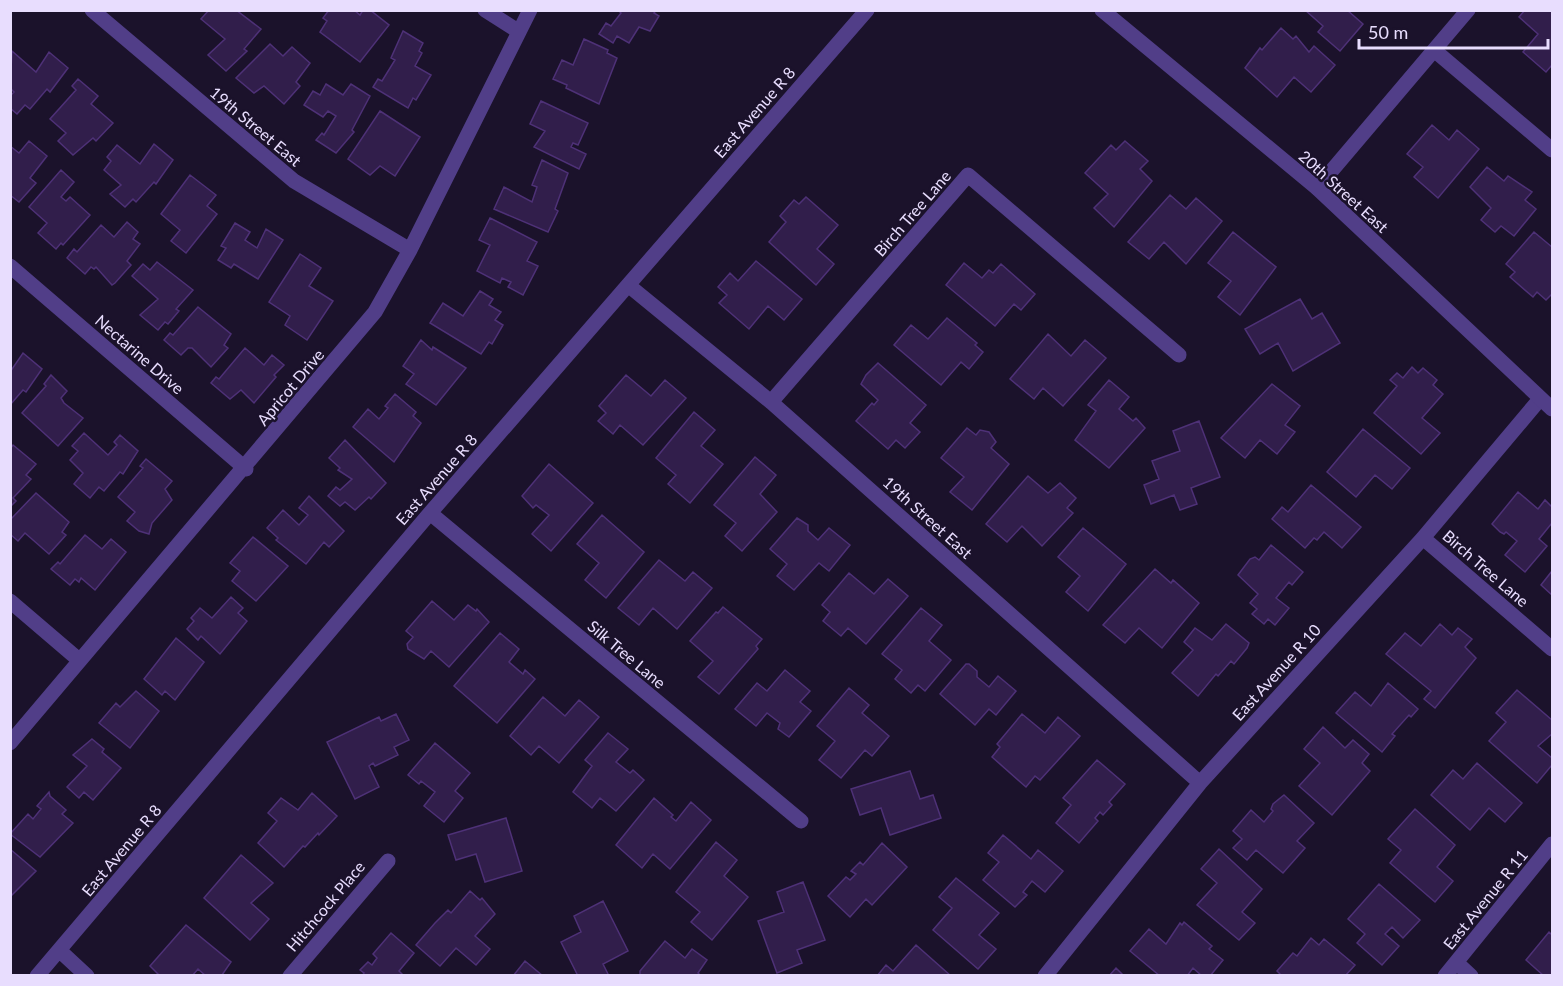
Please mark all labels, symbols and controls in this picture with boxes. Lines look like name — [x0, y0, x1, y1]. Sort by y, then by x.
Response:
scale bar — [1359, 12, 1548, 50]
text: 50 m — [1368, 21, 1408, 43]
street label: East Avenue R 8 — [710, 63, 798, 161]
street label: 19th Street East — [206, 82, 306, 170]
street label: 20th Street East — [1296, 146, 1393, 236]
street label: Birch Tree Lane — [870, 166, 954, 260]
street label: Nectarine Drive — [92, 310, 188, 398]
street label: Apricot Drive — [253, 345, 327, 429]
street label: East Avenue R 8 — [392, 430, 480, 528]
street label: 19th Street East — [880, 472, 977, 562]
street label: Birch Tree Lane — [1439, 526, 1533, 610]
street label: Silk Tree Lane — [584, 616, 670, 692]
street label: East Avenue R 10 — [1228, 620, 1324, 724]
street label: East Avenue R 8 — [77, 800, 165, 900]
street label: East Avenue R 11 — [1439, 845, 1531, 953]
street label: Hitchcock Place — [282, 857, 368, 955]

